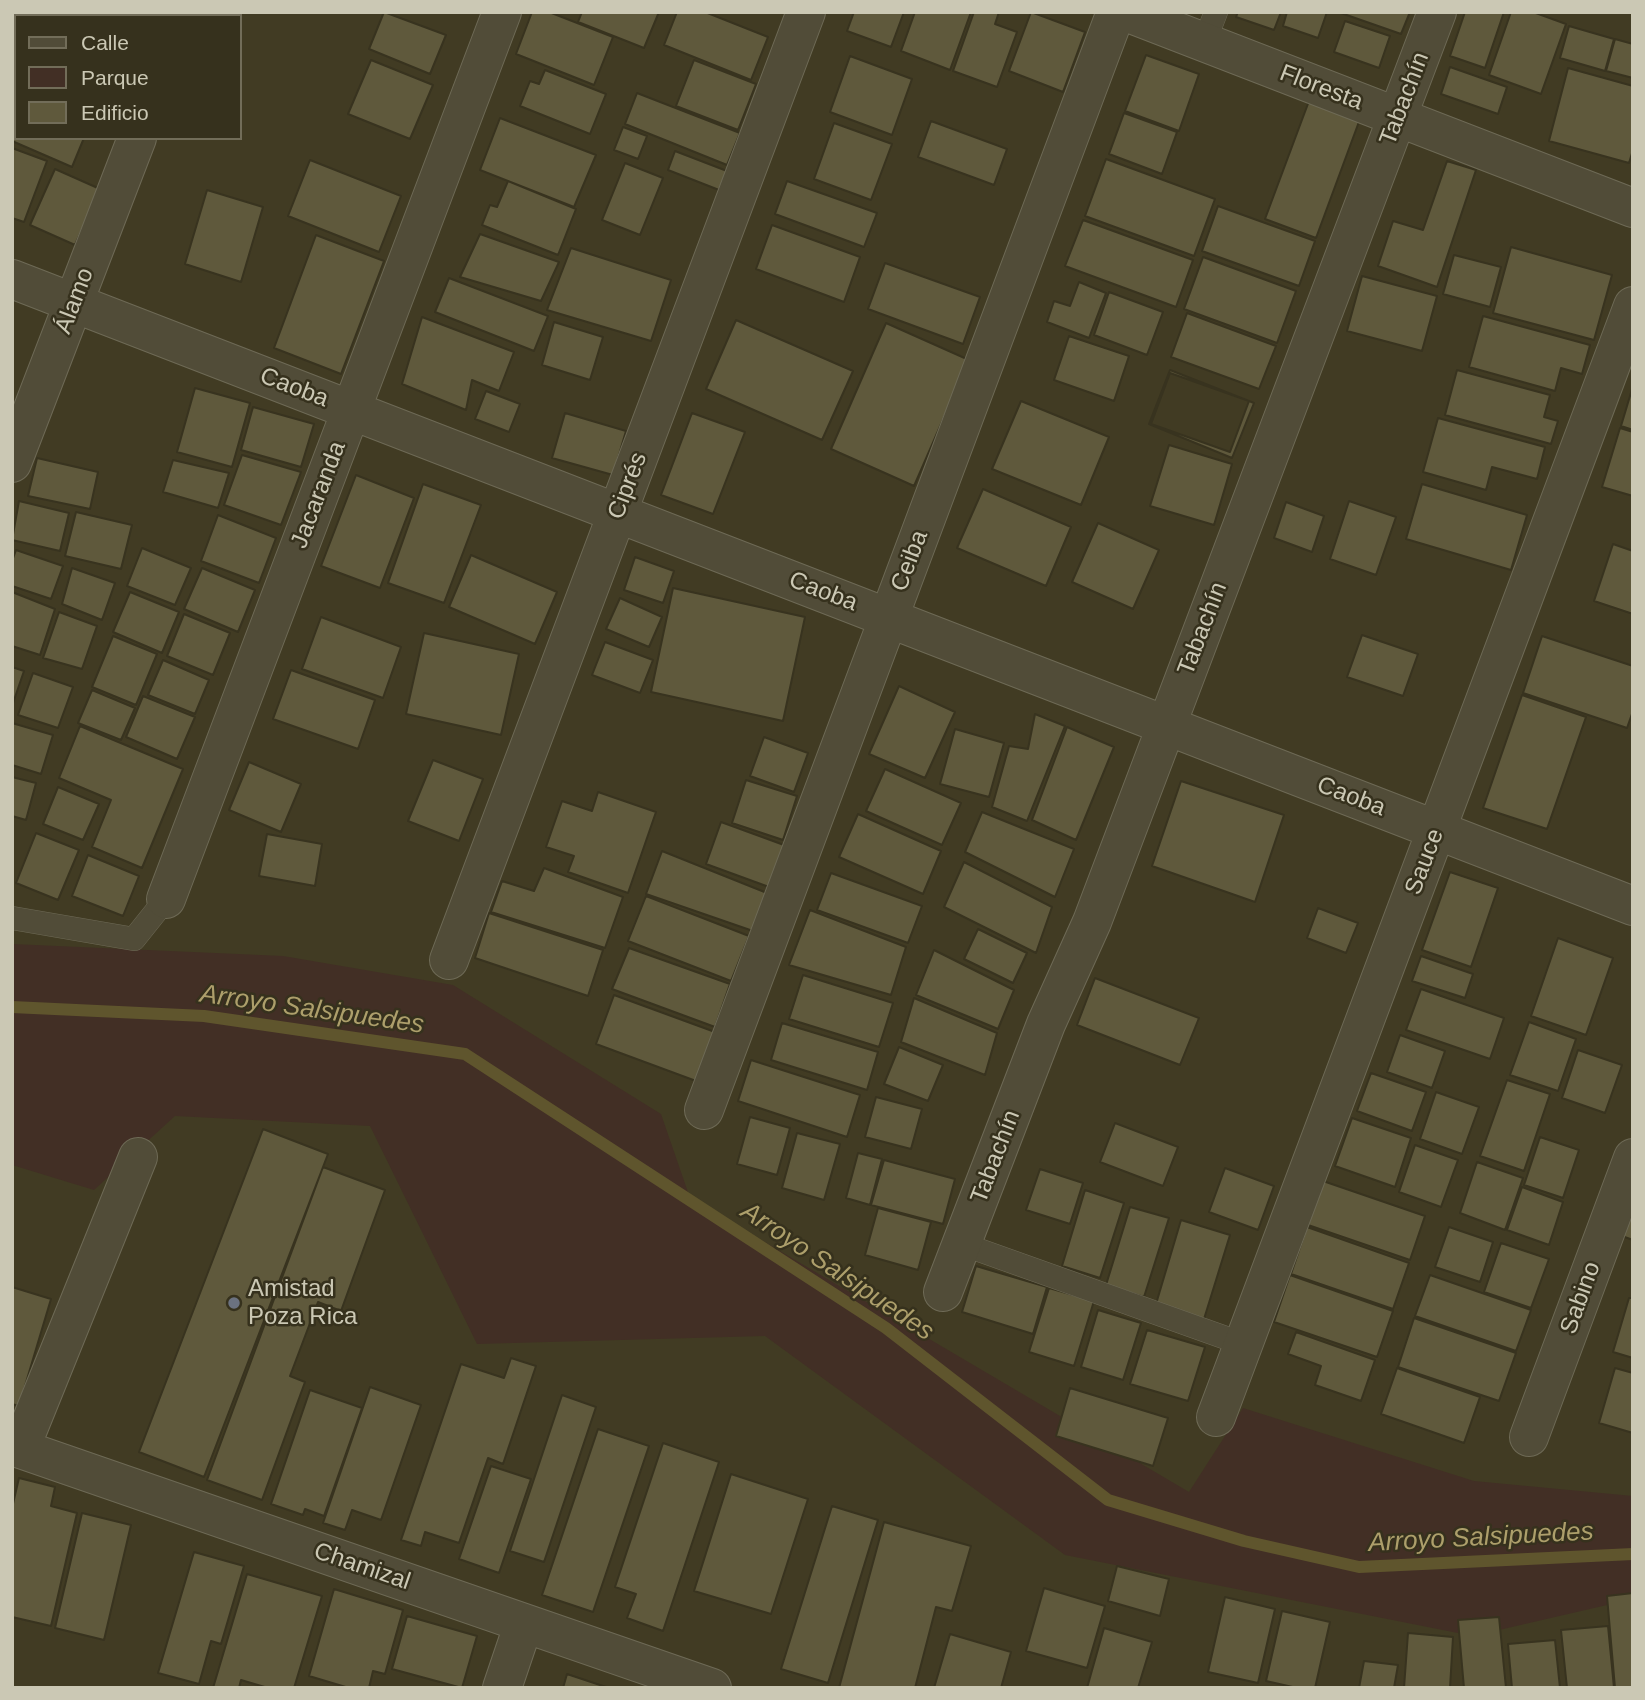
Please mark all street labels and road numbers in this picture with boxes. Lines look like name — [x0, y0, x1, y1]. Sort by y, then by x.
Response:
street label: Tabachín — [1374, 48, 1436, 150]
street label: Floresta — [1275, 59, 1367, 117]
street label: Álamo — [49, 264, 101, 338]
street label: Caoba — [256, 362, 332, 414]
street label: Jacaranda — [285, 438, 353, 552]
street label: Ciprés — [602, 448, 654, 524]
street label: Ceiba — [885, 527, 935, 595]
street label: Caoba — [785, 566, 861, 618]
street label: Tabachín — [1172, 578, 1234, 680]
street label: Caoba — [1313, 771, 1389, 823]
street label: Sauce — [1399, 825, 1451, 899]
street label: Tabachín — [965, 1106, 1027, 1208]
street label: Sabino — [1555, 1258, 1607, 1338]
street label: Chamizal — [310, 1537, 414, 1597]

